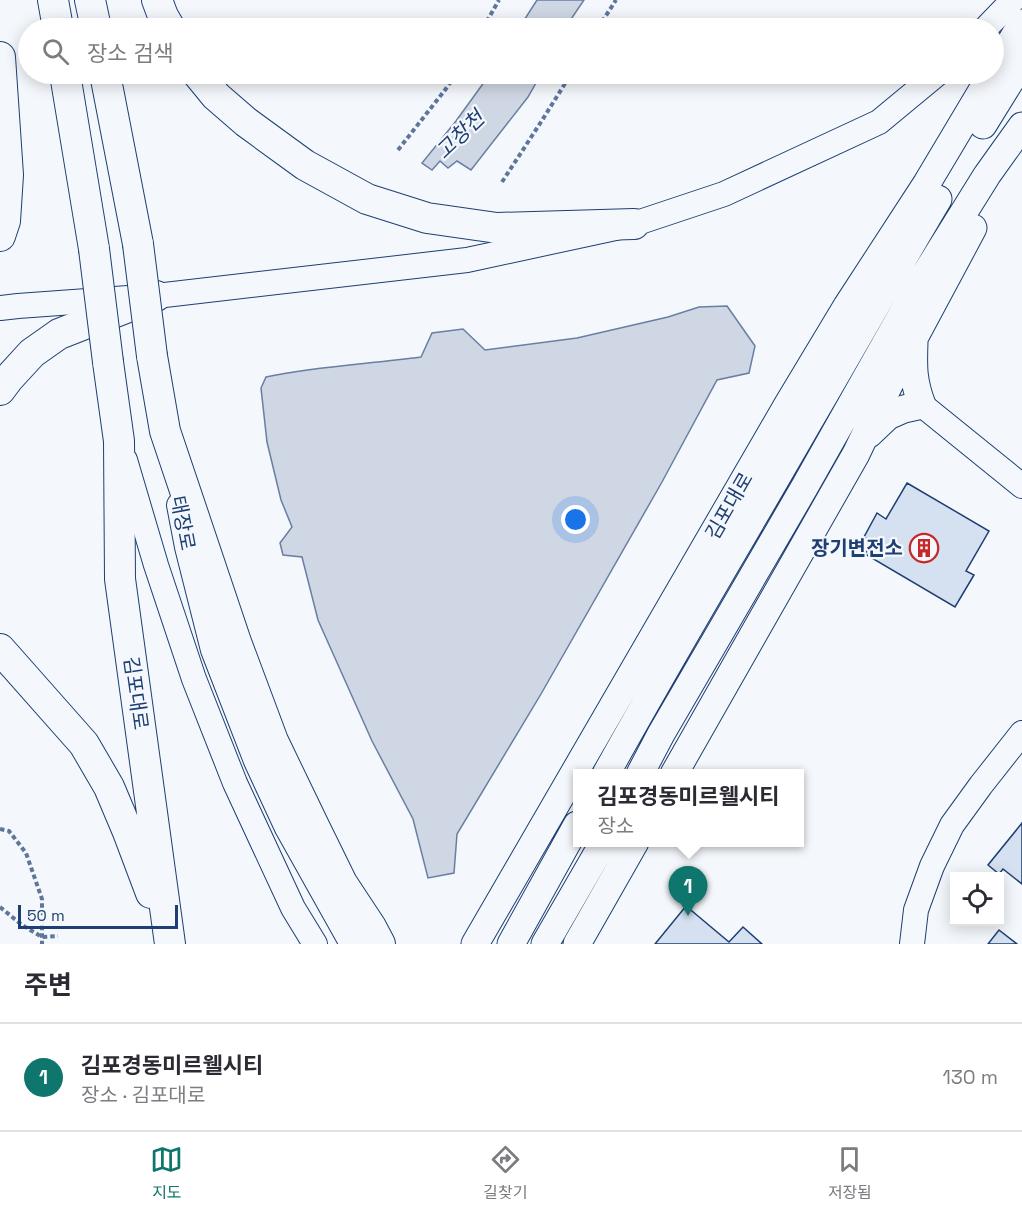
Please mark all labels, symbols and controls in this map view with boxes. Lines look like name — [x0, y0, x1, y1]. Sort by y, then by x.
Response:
search box — [18, 18, 1004, 84]
icon: search — [39, 35, 72, 68]
text: 장소 검색 — [87, 39, 174, 67]
water label: 고창천 — [429, 103, 492, 164]
street label: 김포대로 — [699, 468, 759, 544]
street label: 태장로 — [165, 493, 201, 553]
your location — [561, 505, 590, 534]
building icon: 장기변전소 — [908, 532, 940, 564]
place label: 장기변전소 — [811, 535, 903, 561]
street label: 김포대로 — [118, 655, 154, 731]
popup — [573, 769, 804, 847]
text: 김포경동미르웰시티 — [597, 782, 780, 810]
text: 장소 — [597, 813, 634, 839]
pin: 1 — [668, 866, 708, 916]
map controls — [950, 872, 1004, 926]
button: locate — [950, 872, 1004, 926]
scale bar — [18, 902, 178, 930]
text: 50 m — [27, 905, 65, 926]
text: 주변 — [24, 968, 72, 1002]
text: 김포경동미르웰시티 — [81, 1051, 263, 1079]
text: 1 — [39, 1064, 48, 1090]
text: 130 m — [942, 1064, 998, 1090]
text: 장소 · 김포대로 — [81, 1082, 205, 1108]
tab: 지도 — [150, 1143, 183, 1203]
tab: 길찾기 — [483, 1143, 528, 1203]
tab: 저장됨 — [828, 1143, 872, 1203]

